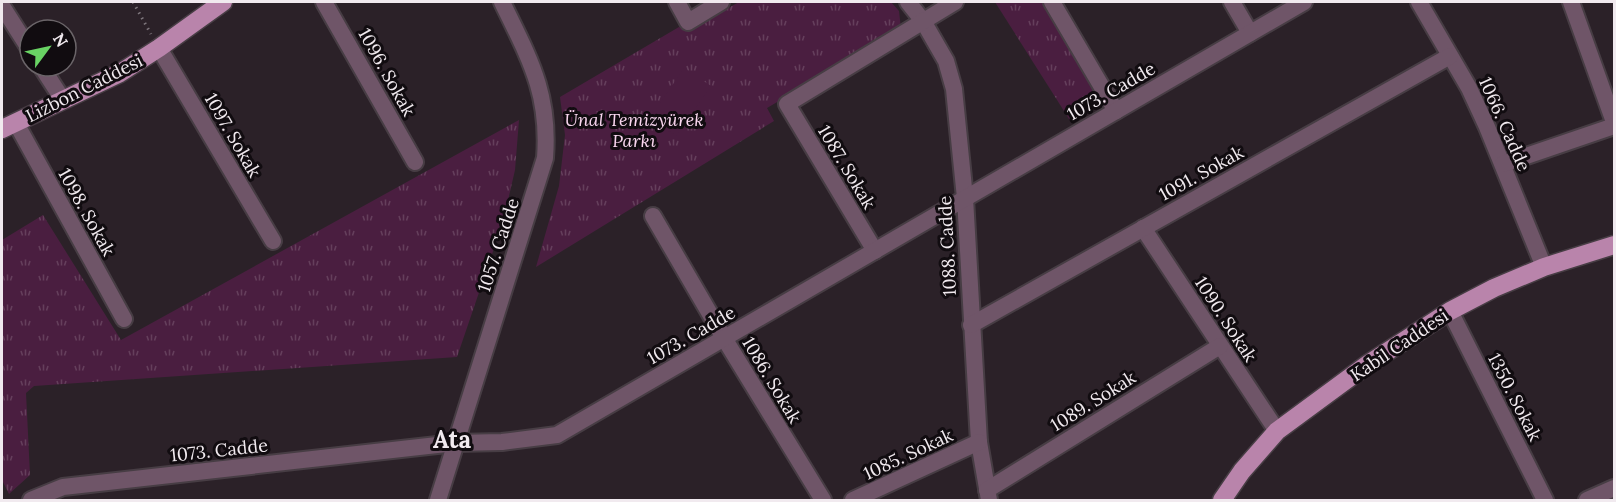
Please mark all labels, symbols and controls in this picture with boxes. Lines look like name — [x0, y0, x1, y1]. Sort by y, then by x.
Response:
north arrow — [18, 18, 78, 78]
street label: 1096. Sokak — [353, 24, 421, 120]
text: N — [49, 29, 72, 50]
street label: Lizbon Caddesi — [22, 49, 146, 127]
street label: 1073. Cadde — [1063, 56, 1159, 125]
street label: 1066. Cadde — [1474, 73, 1536, 175]
street label: 1097. Sokak — [200, 89, 267, 182]
park label: Ünal Temizyürek Parkı — [564, 108, 704, 152]
street label: 1087. Sokak — [813, 121, 881, 213]
street label: 1091. Sokak — [1155, 140, 1248, 206]
street label: 1098. Sokak — [53, 164, 121, 260]
street label: 1057. Cadde — [472, 195, 524, 295]
street label: 1088. Cadde — [933, 195, 961, 297]
street label: 1090. Sokak — [1190, 272, 1262, 366]
street label: 1073. Cadde — [643, 300, 739, 369]
street label: Kabil Caddesi — [1346, 304, 1452, 386]
street label: 1086. Sokak — [737, 333, 807, 428]
street label: 1350. Sokak — [1483, 349, 1547, 445]
street label: 1089. Sokak — [1046, 366, 1140, 436]
street label: 1085. Sokak — [860, 423, 957, 485]
district label: Ata — [433, 424, 471, 455]
street label: 1073. Cadde — [169, 433, 269, 467]

